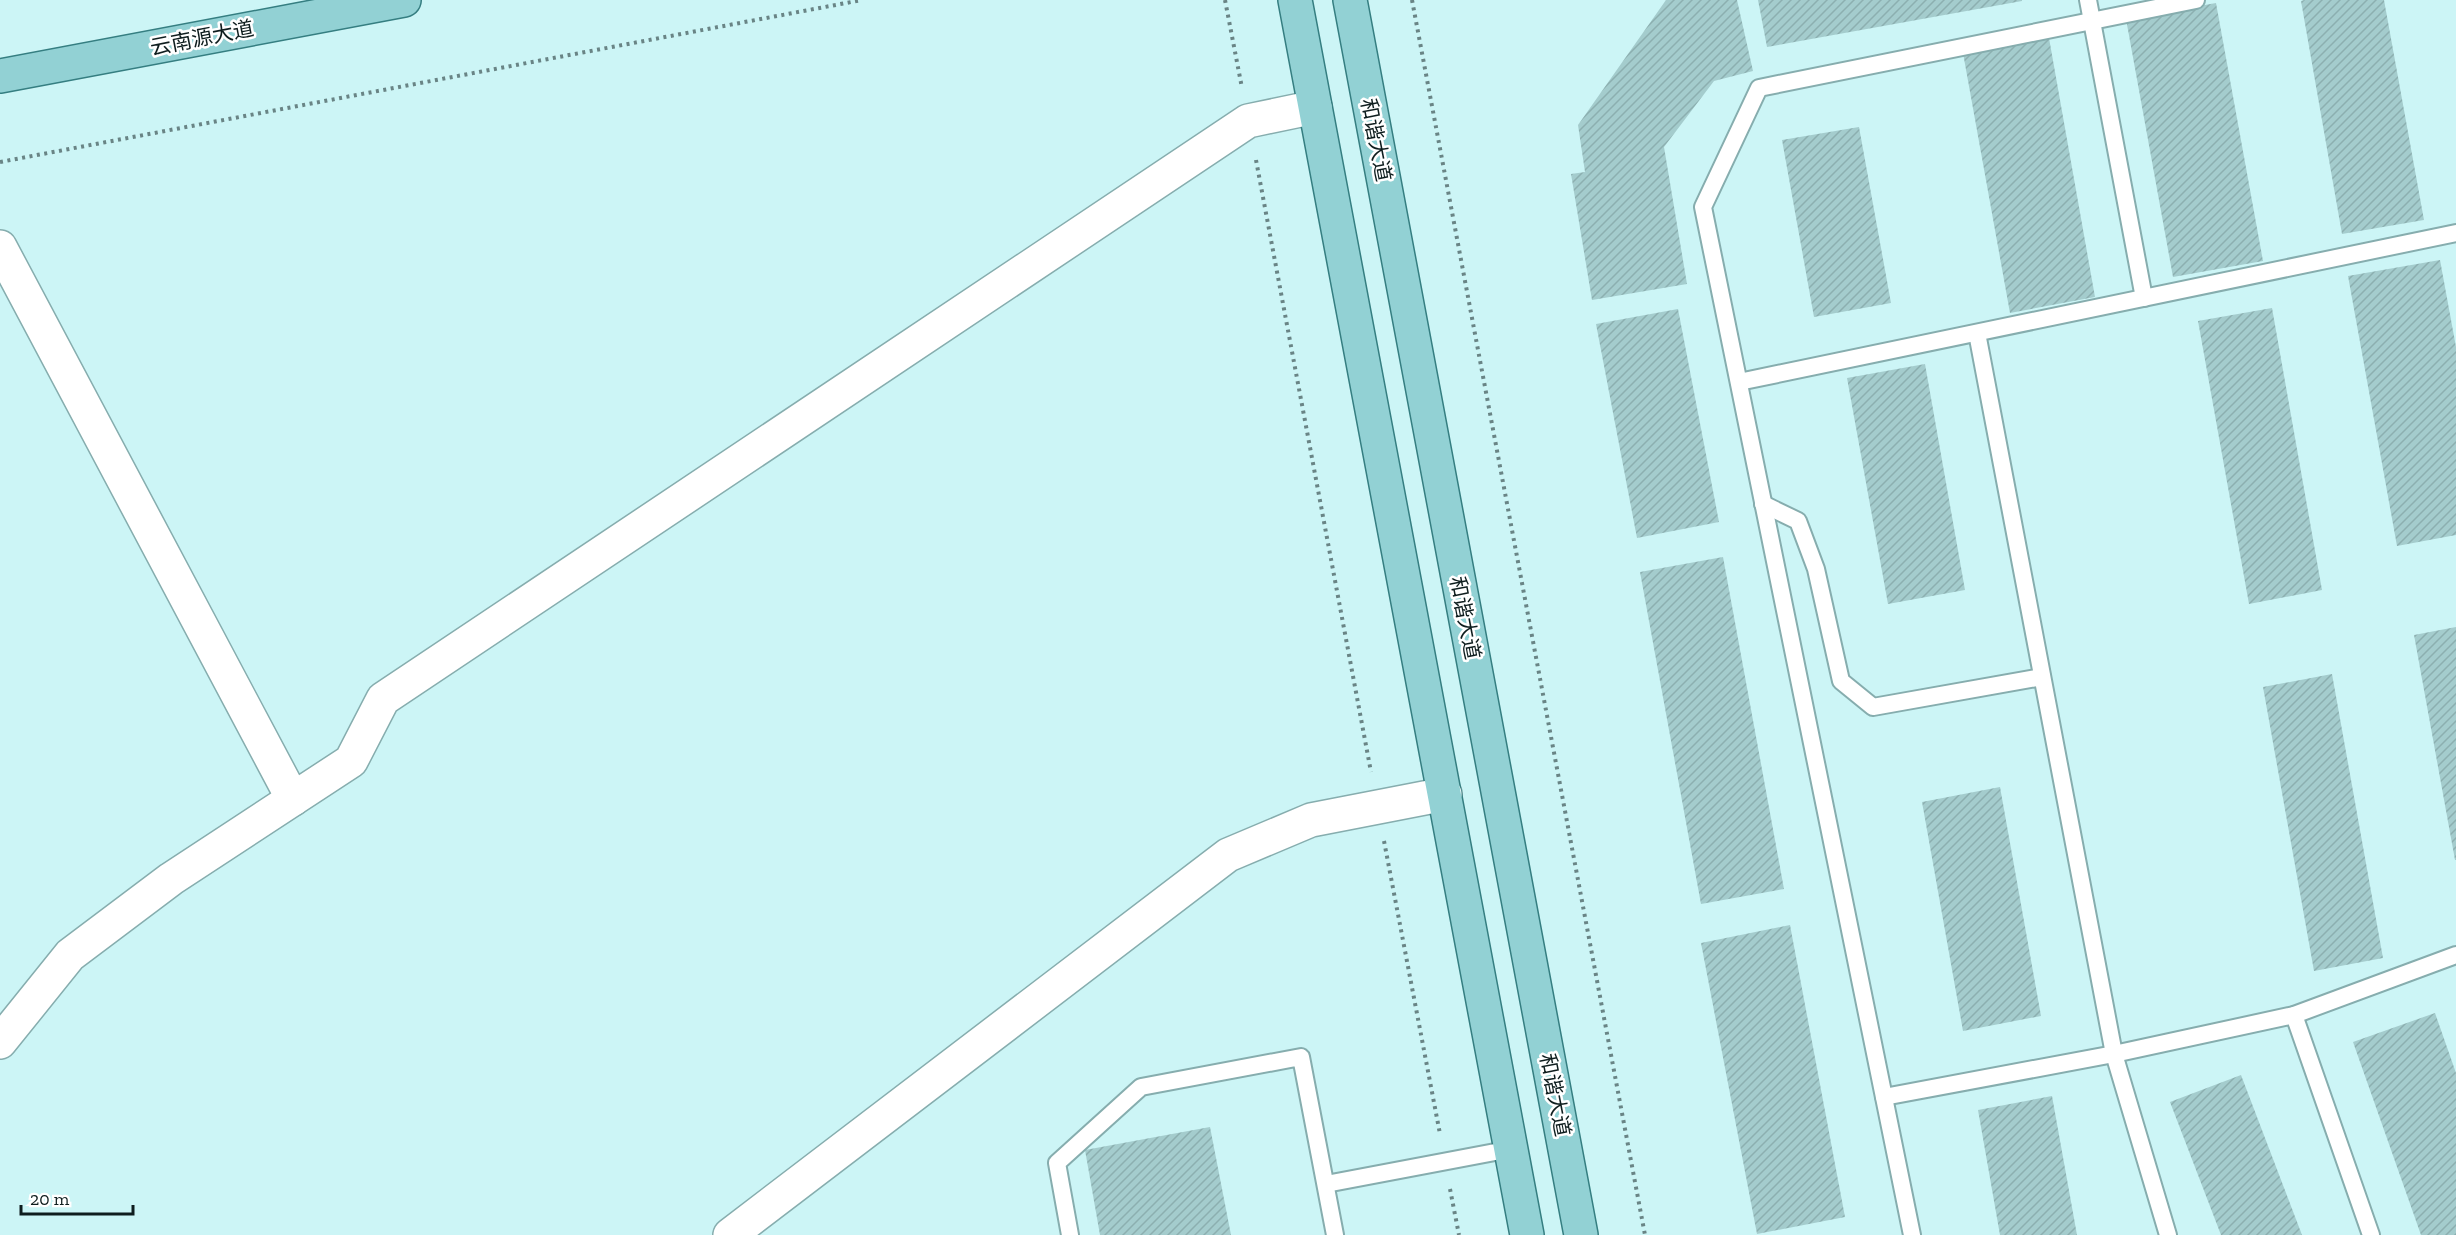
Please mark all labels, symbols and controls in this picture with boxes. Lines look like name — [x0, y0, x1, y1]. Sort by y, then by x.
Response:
street label: 云南源大道 — [148, 15, 256, 60]
street label: 和谐大道 — [1356, 96, 1397, 184]
street label: 和谐大道 — [1445, 574, 1486, 662]
street label: 和谐大道 — [1535, 1051, 1576, 1139]
scale bar — [21, 1178, 134, 1216]
text: 20 m — [30, 1188, 70, 1210]

